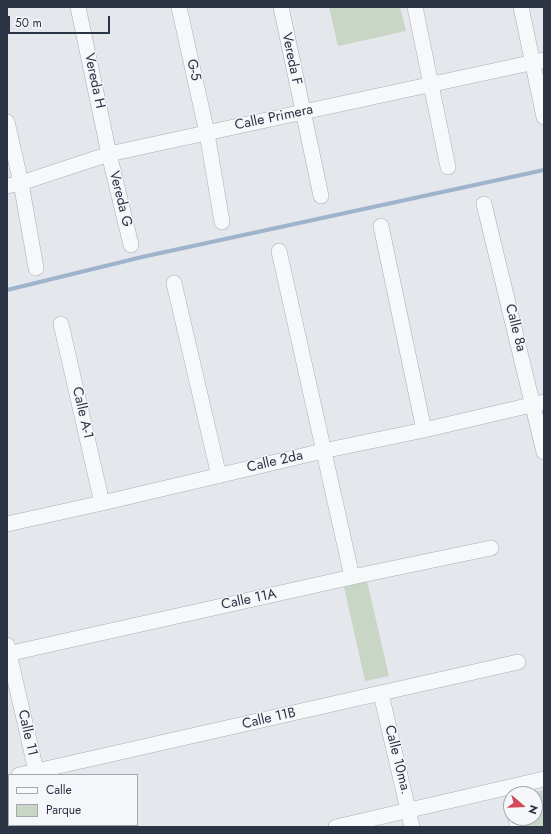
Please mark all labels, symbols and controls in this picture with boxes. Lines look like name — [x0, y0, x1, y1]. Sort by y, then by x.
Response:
scale bar — [10, 8, 112, 34]
text: 50 m — [15, 14, 42, 32]
street label: Vereda F — [277, 31, 305, 87]
street label: Vereda H — [80, 52, 108, 110]
street label: G-5 — [182, 58, 204, 82]
street label: Calle Primera — [233, 102, 315, 134]
street label: Vereda G — [105, 169, 135, 229]
street label: Calle 8a — [501, 302, 529, 354]
street label: Calle A-1 — [68, 385, 96, 441]
street label: Calle 2da — [245, 447, 305, 477]
street label: Calle 11A — [220, 586, 278, 614]
street label: Calle 11B — [241, 705, 297, 733]
street label: Calle 11 — [14, 708, 40, 758]
street label: Calle 10ma. — [380, 724, 414, 796]
legend — [8, 774, 138, 826]
text: Calle — [46, 781, 72, 799]
north arrow — [503, 786, 543, 826]
text: Parque — [46, 801, 81, 819]
text: N — [524, 803, 542, 816]

